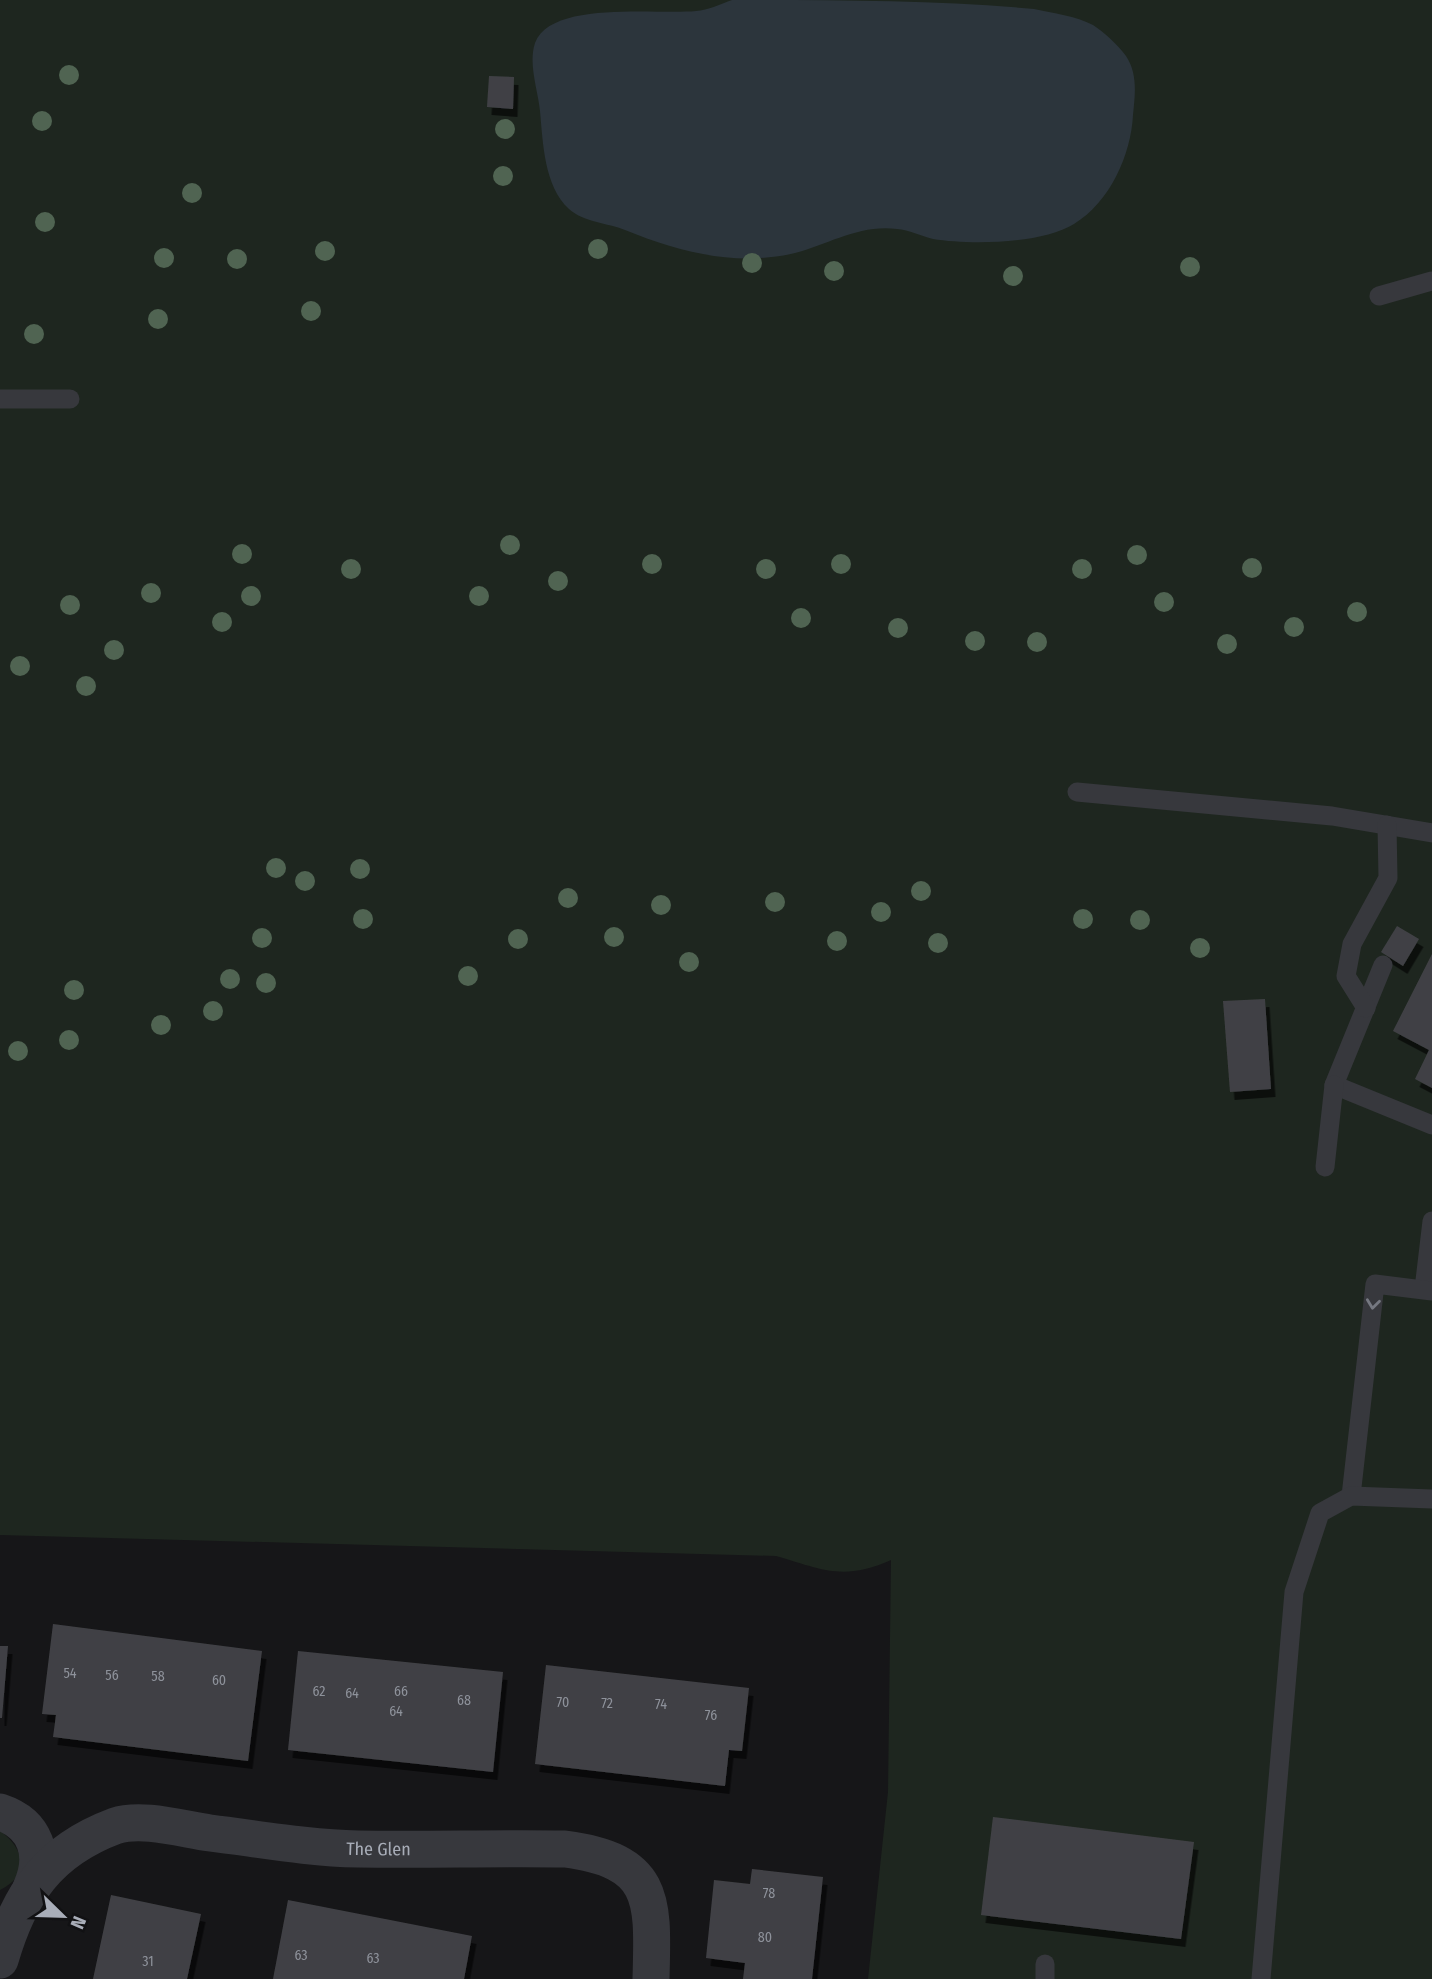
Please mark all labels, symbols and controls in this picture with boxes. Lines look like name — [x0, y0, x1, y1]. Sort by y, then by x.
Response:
one-way arrow — [1366, 1299, 1381, 1310]
house number: 54 — [63, 1665, 77, 1682]
house number: 56 — [105, 1667, 119, 1684]
house number: 58 — [151, 1668, 165, 1685]
house number: 60 — [212, 1672, 226, 1689]
house number: 62 — [313, 1683, 326, 1700]
house number: 66 — [394, 1683, 408, 1700]
house number: 64 — [345, 1685, 359, 1702]
house number: 68 — [457, 1692, 471, 1709]
house number: 70 — [557, 1694, 569, 1711]
house number: 72 — [601, 1695, 613, 1712]
house number: 74 — [655, 1696, 667, 1713]
house number: 64 — [389, 1703, 403, 1720]
house number: 76 — [705, 1707, 717, 1724]
street label: The Glen — [346, 1838, 411, 1860]
north arrow — [28, 1881, 98, 1951]
house number: 78 — [763, 1885, 775, 1902]
text: N — [65, 1913, 91, 1932]
house number: 80 — [758, 1929, 772, 1946]
house number: 63 — [294, 1947, 308, 1964]
house number: 63 — [366, 1950, 380, 1967]
house number: 31 — [142, 1953, 154, 1970]

